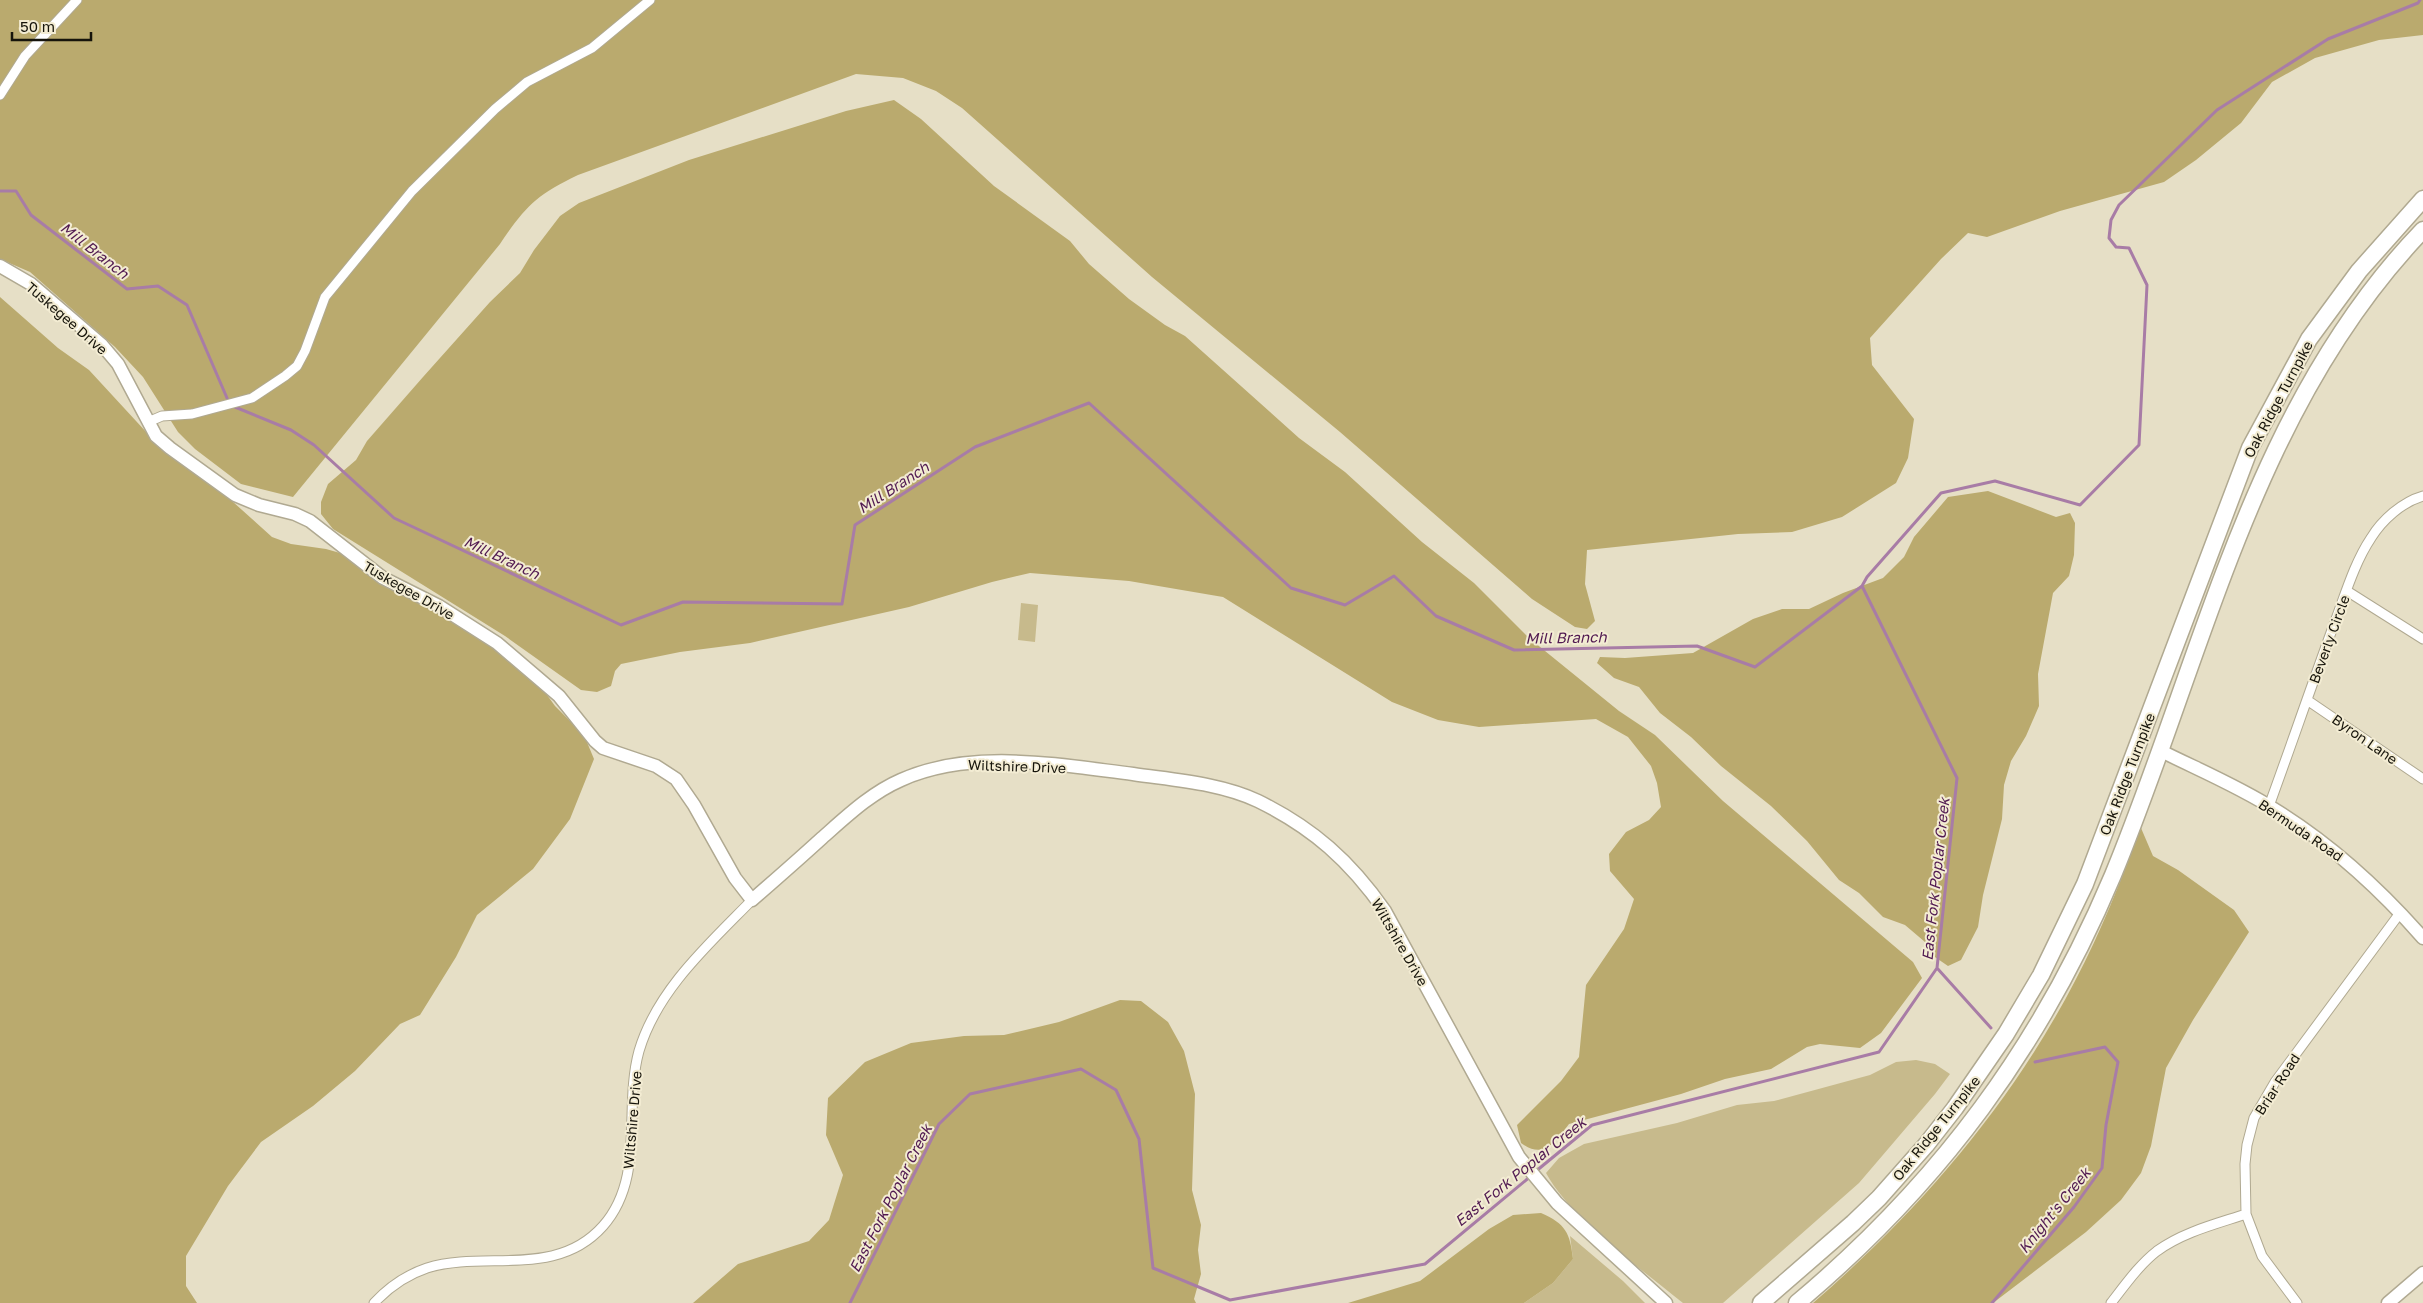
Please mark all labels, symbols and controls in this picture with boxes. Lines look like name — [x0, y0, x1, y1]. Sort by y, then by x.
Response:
scale bar — [12, 10, 91, 42]
text: 50 m — [20, 17, 55, 35]
water label: Mill Branch — [57, 218, 133, 283]
street label: Tuskegee Drive — [23, 278, 111, 358]
street label: Oak Ridge Turnpike — [2240, 338, 2316, 460]
water label: Mill Branch — [854, 457, 933, 517]
water label: Mill Branch — [461, 532, 543, 583]
street label: Tuskegee Drive — [361, 557, 457, 623]
street label: Beverly Circle — [2305, 593, 2353, 685]
water label: Mill Branch — [1525, 627, 1607, 647]
street label: Oak Ridge Turnpike — [2096, 710, 2158, 838]
street label: Byron Lane — [2329, 710, 2401, 768]
street label: Wiltshire Drive — [968, 756, 1066, 776]
water label: East Fork Poplar Creek — [1918, 795, 1953, 961]
street label: Bermuda Road — [2256, 796, 2346, 864]
street label: Wiltshire Drive — [1368, 895, 1432, 989]
street label: Briar Road — [2251, 1050, 2303, 1118]
street label: Wiltshire Drive — [619, 1070, 645, 1170]
street label: Oak Ridge Turnpike — [1889, 1072, 1983, 1184]
water label: East Fork Poplar Creek — [1451, 1112, 1590, 1229]
water label: East Fork Poplar Creek — [845, 1120, 936, 1275]
water label: Knight's Creek — [2014, 1162, 2096, 1257]

